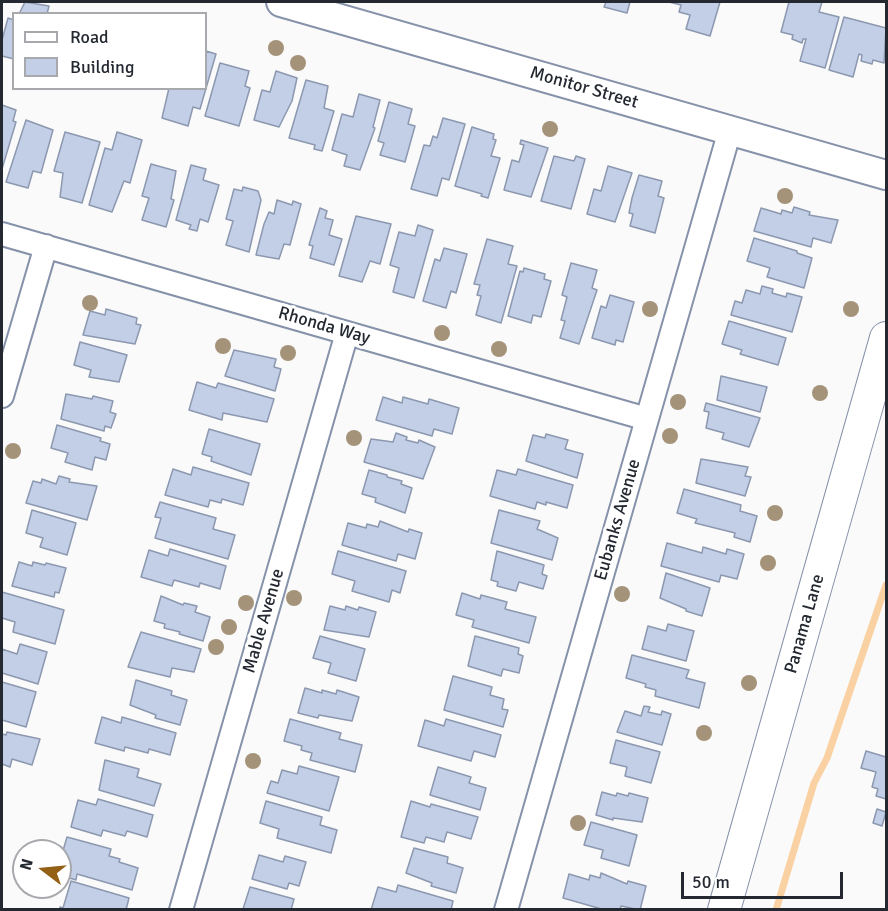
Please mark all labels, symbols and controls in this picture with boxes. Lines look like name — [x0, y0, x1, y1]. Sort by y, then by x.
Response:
legend — [12, 12, 207, 90]
text: Road — [70, 26, 109, 48]
text: Building — [70, 56, 134, 78]
street label: Monitor Street — [527, 62, 641, 114]
street label: Rhonda Way — [276, 303, 372, 349]
street label: Eubanks Avenue — [590, 457, 646, 583]
street label: Mable Avenue — [239, 566, 289, 676]
street label: Panama Lane — [780, 572, 830, 676]
north arrow — [12, 839, 72, 899]
text: N — [15, 856, 38, 873]
scale bar — [684, 860, 846, 898]
text: 50 m — [692, 871, 730, 893]

